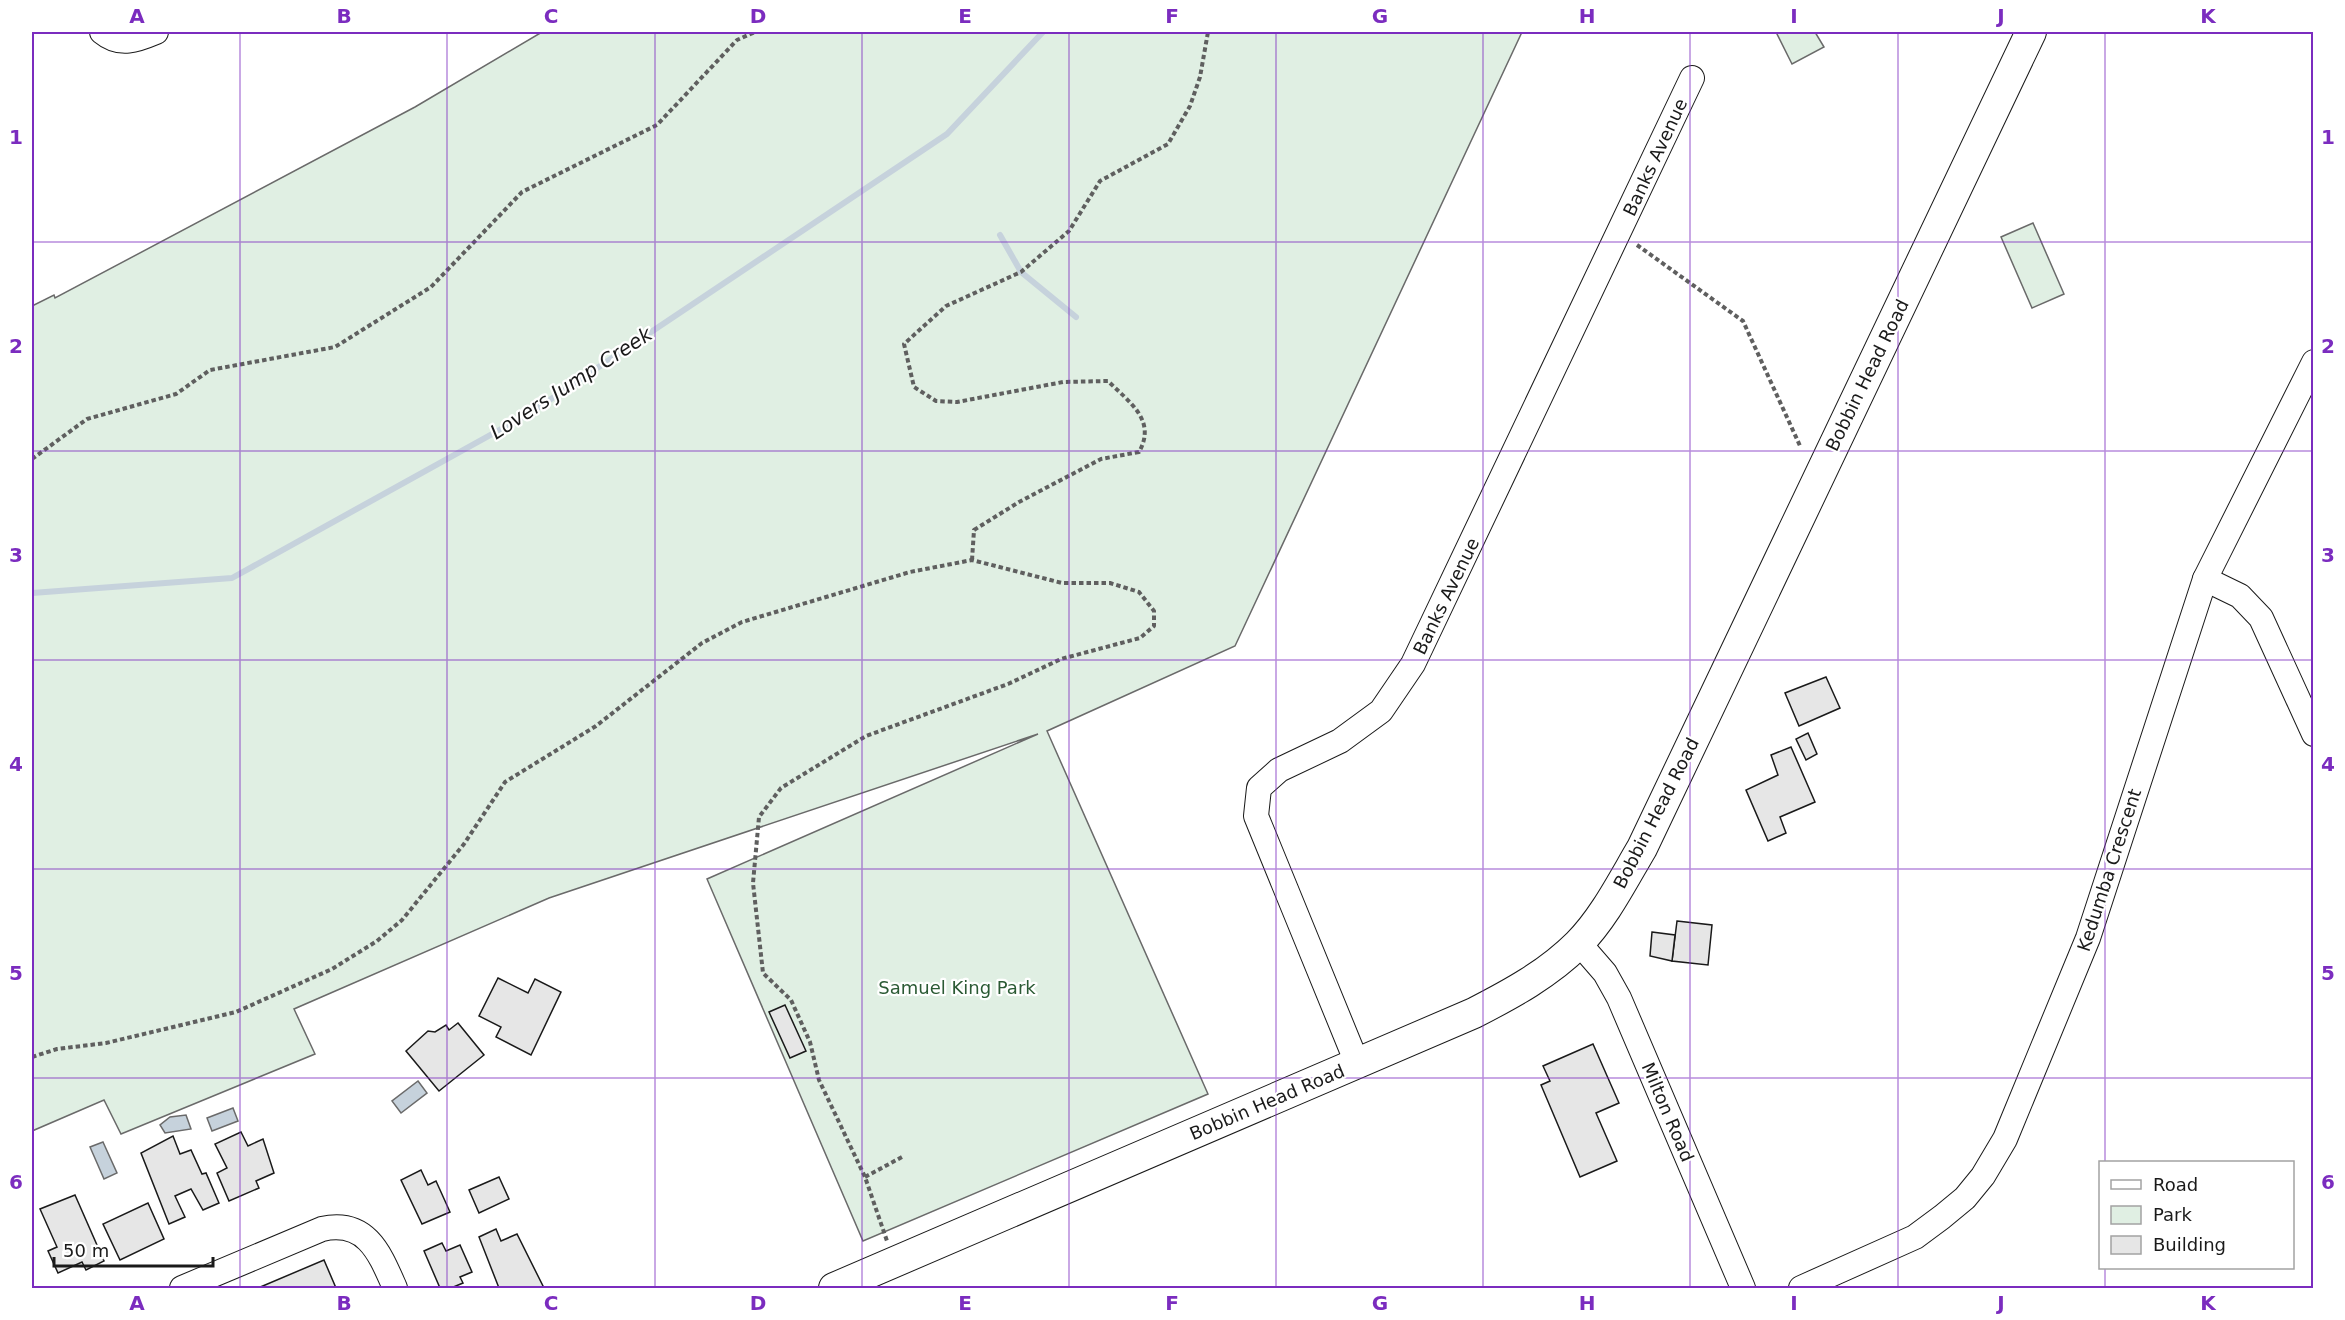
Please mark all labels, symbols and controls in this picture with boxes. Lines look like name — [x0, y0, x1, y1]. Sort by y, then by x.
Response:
text: A — [129, 4, 145, 28]
text: B — [336, 4, 352, 28]
text: C — [544, 4, 558, 28]
text: D — [750, 4, 766, 28]
text: E — [958, 4, 972, 28]
text: F — [1165, 4, 1179, 28]
text: G — [1372, 4, 1388, 28]
text: H — [1579, 4, 1595, 28]
text: I — [1790, 4, 1798, 28]
text: J — [1995, 4, 2005, 28]
text: K — [2200, 4, 2217, 28]
street label: Banks Avenue — [1619, 95, 1691, 219]
text: 1 — [9, 125, 23, 149]
text: 1 — [2321, 125, 2335, 149]
street label: Bobbin Head Road — [1821, 296, 1913, 454]
water label: Lovers Jump Creek — [486, 321, 658, 444]
text: 2 — [9, 334, 23, 358]
text: 2 — [2321, 334, 2335, 358]
street label: Banks Avenue — [1409, 534, 1483, 658]
text: 3 — [9, 543, 23, 567]
text: 3 — [2321, 543, 2335, 567]
street label: Bobbin Head Road — [1609, 734, 1703, 892]
text: 4 — [9, 752, 23, 776]
text: 4 — [2321, 752, 2335, 776]
street label: Kedumba Crescent — [2073, 786, 2145, 954]
text: 5 — [9, 961, 23, 985]
text: 5 — [2321, 961, 2335, 985]
park label: Samuel King Park — [878, 977, 1036, 998]
street label: Milton Road — [1638, 1059, 1698, 1165]
street label: Bobbin Head Road — [1186, 1060, 1348, 1144]
legend — [2099, 1161, 2294, 1269]
text: 6 — [9, 1170, 23, 1194]
text: 6 — [2321, 1170, 2335, 1194]
text: Road — [2153, 1174, 2198, 1195]
text: Park — [2153, 1204, 2192, 1225]
scale bar — [54, 1230, 213, 1268]
text: Building — [2153, 1234, 2226, 1255]
text: 50 m — [63, 1240, 109, 1261]
text: A — [129, 1291, 145, 1315]
text: B — [336, 1291, 352, 1315]
text: C — [544, 1291, 558, 1315]
text: D — [750, 1291, 766, 1315]
text: E — [958, 1291, 972, 1315]
text: F — [1165, 1291, 1179, 1315]
text: G — [1372, 1291, 1388, 1315]
text: H — [1579, 1291, 1595, 1315]
text: I — [1790, 1291, 1798, 1315]
text: J — [1995, 1291, 2005, 1315]
text: K — [2200, 1291, 2217, 1315]

